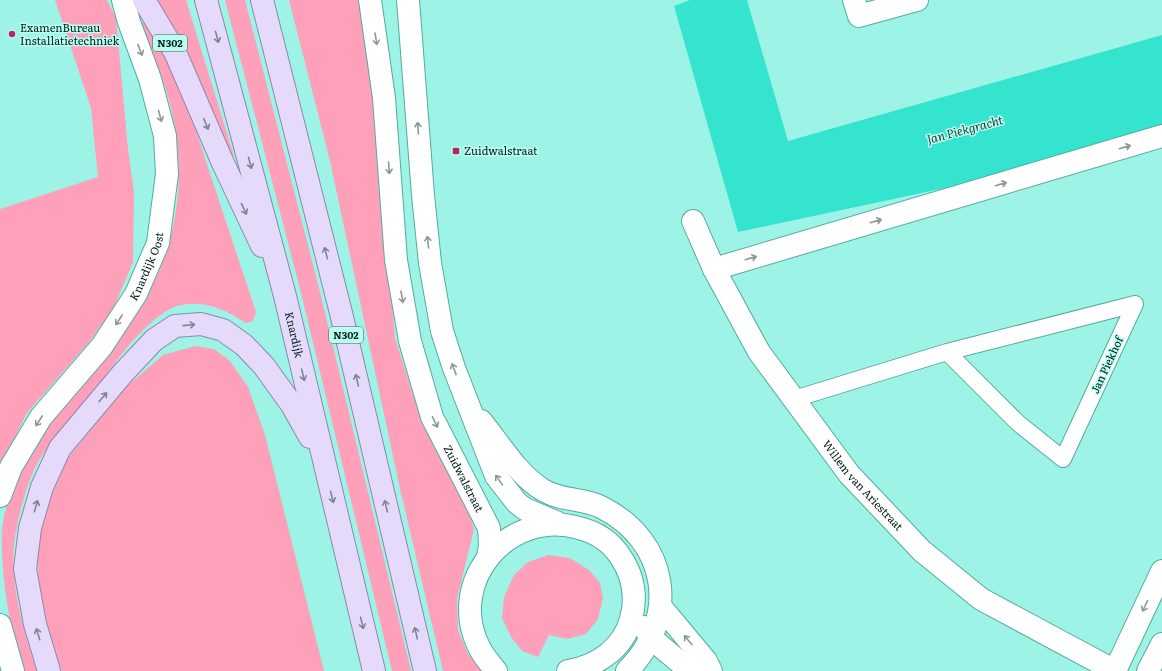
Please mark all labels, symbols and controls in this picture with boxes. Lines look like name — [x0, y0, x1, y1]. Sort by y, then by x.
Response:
place label: ExamenBureau Installatietechniek — [20, 19, 120, 48]
marker: ExamenBureau Installatietechniek — [7, 29, 17, 39]
one-way arrow — [214, 31, 221, 44]
one-way arrow — [373, 32, 381, 45]
road number: N302 — [153, 35, 187, 51]
one-way arrow — [136, 44, 144, 56]
one-way arrow — [157, 110, 165, 123]
water label: Jan Piekgracht — [925, 110, 1005, 148]
one-way arrow — [203, 118, 211, 130]
one-way arrow — [415, 122, 422, 135]
place label: Zuidwalstraat — [464, 142, 538, 158]
one-way arrow — [1119, 143, 1132, 150]
marker: Zuidwalstraat — [451, 146, 461, 156]
one-way arrow — [247, 156, 254, 169]
one-way arrow — [386, 161, 393, 174]
one-way arrow — [994, 180, 1007, 187]
one-way arrow — [241, 203, 248, 215]
one-way arrow — [869, 217, 882, 224]
street label: Knardijk Oost — [125, 230, 166, 303]
one-way arrow — [424, 236, 432, 249]
one-way arrow — [322, 247, 330, 260]
one-way arrow — [745, 254, 758, 261]
one-way arrow — [398, 290, 406, 303]
street label: Knardijk — [282, 310, 308, 359]
one-way arrow — [115, 314, 124, 325]
one-way arrow — [182, 321, 195, 328]
road number: N302 — [329, 327, 363, 343]
street label: Jan Piekhof — [1086, 333, 1127, 396]
one-way arrow — [450, 362, 457, 375]
one-way arrow — [300, 368, 308, 381]
one-way arrow — [352, 374, 360, 387]
one-way arrow — [99, 391, 108, 402]
one-way arrow — [34, 415, 42, 427]
one-way arrow — [432, 416, 439, 428]
street label: Willem van Ariestraat — [820, 436, 908, 534]
street label: Zuidwalstraat — [441, 442, 489, 515]
one-way arrow — [495, 475, 503, 486]
one-way arrow — [328, 490, 336, 503]
one-way arrow — [33, 500, 40, 513]
one-way arrow — [382, 500, 390, 513]
one-way arrow — [1141, 600, 1148, 612]
one-way arrow — [359, 616, 367, 629]
one-way arrow — [34, 627, 41, 640]
one-way arrow — [411, 627, 419, 640]
one-way arrow — [684, 634, 693, 645]

